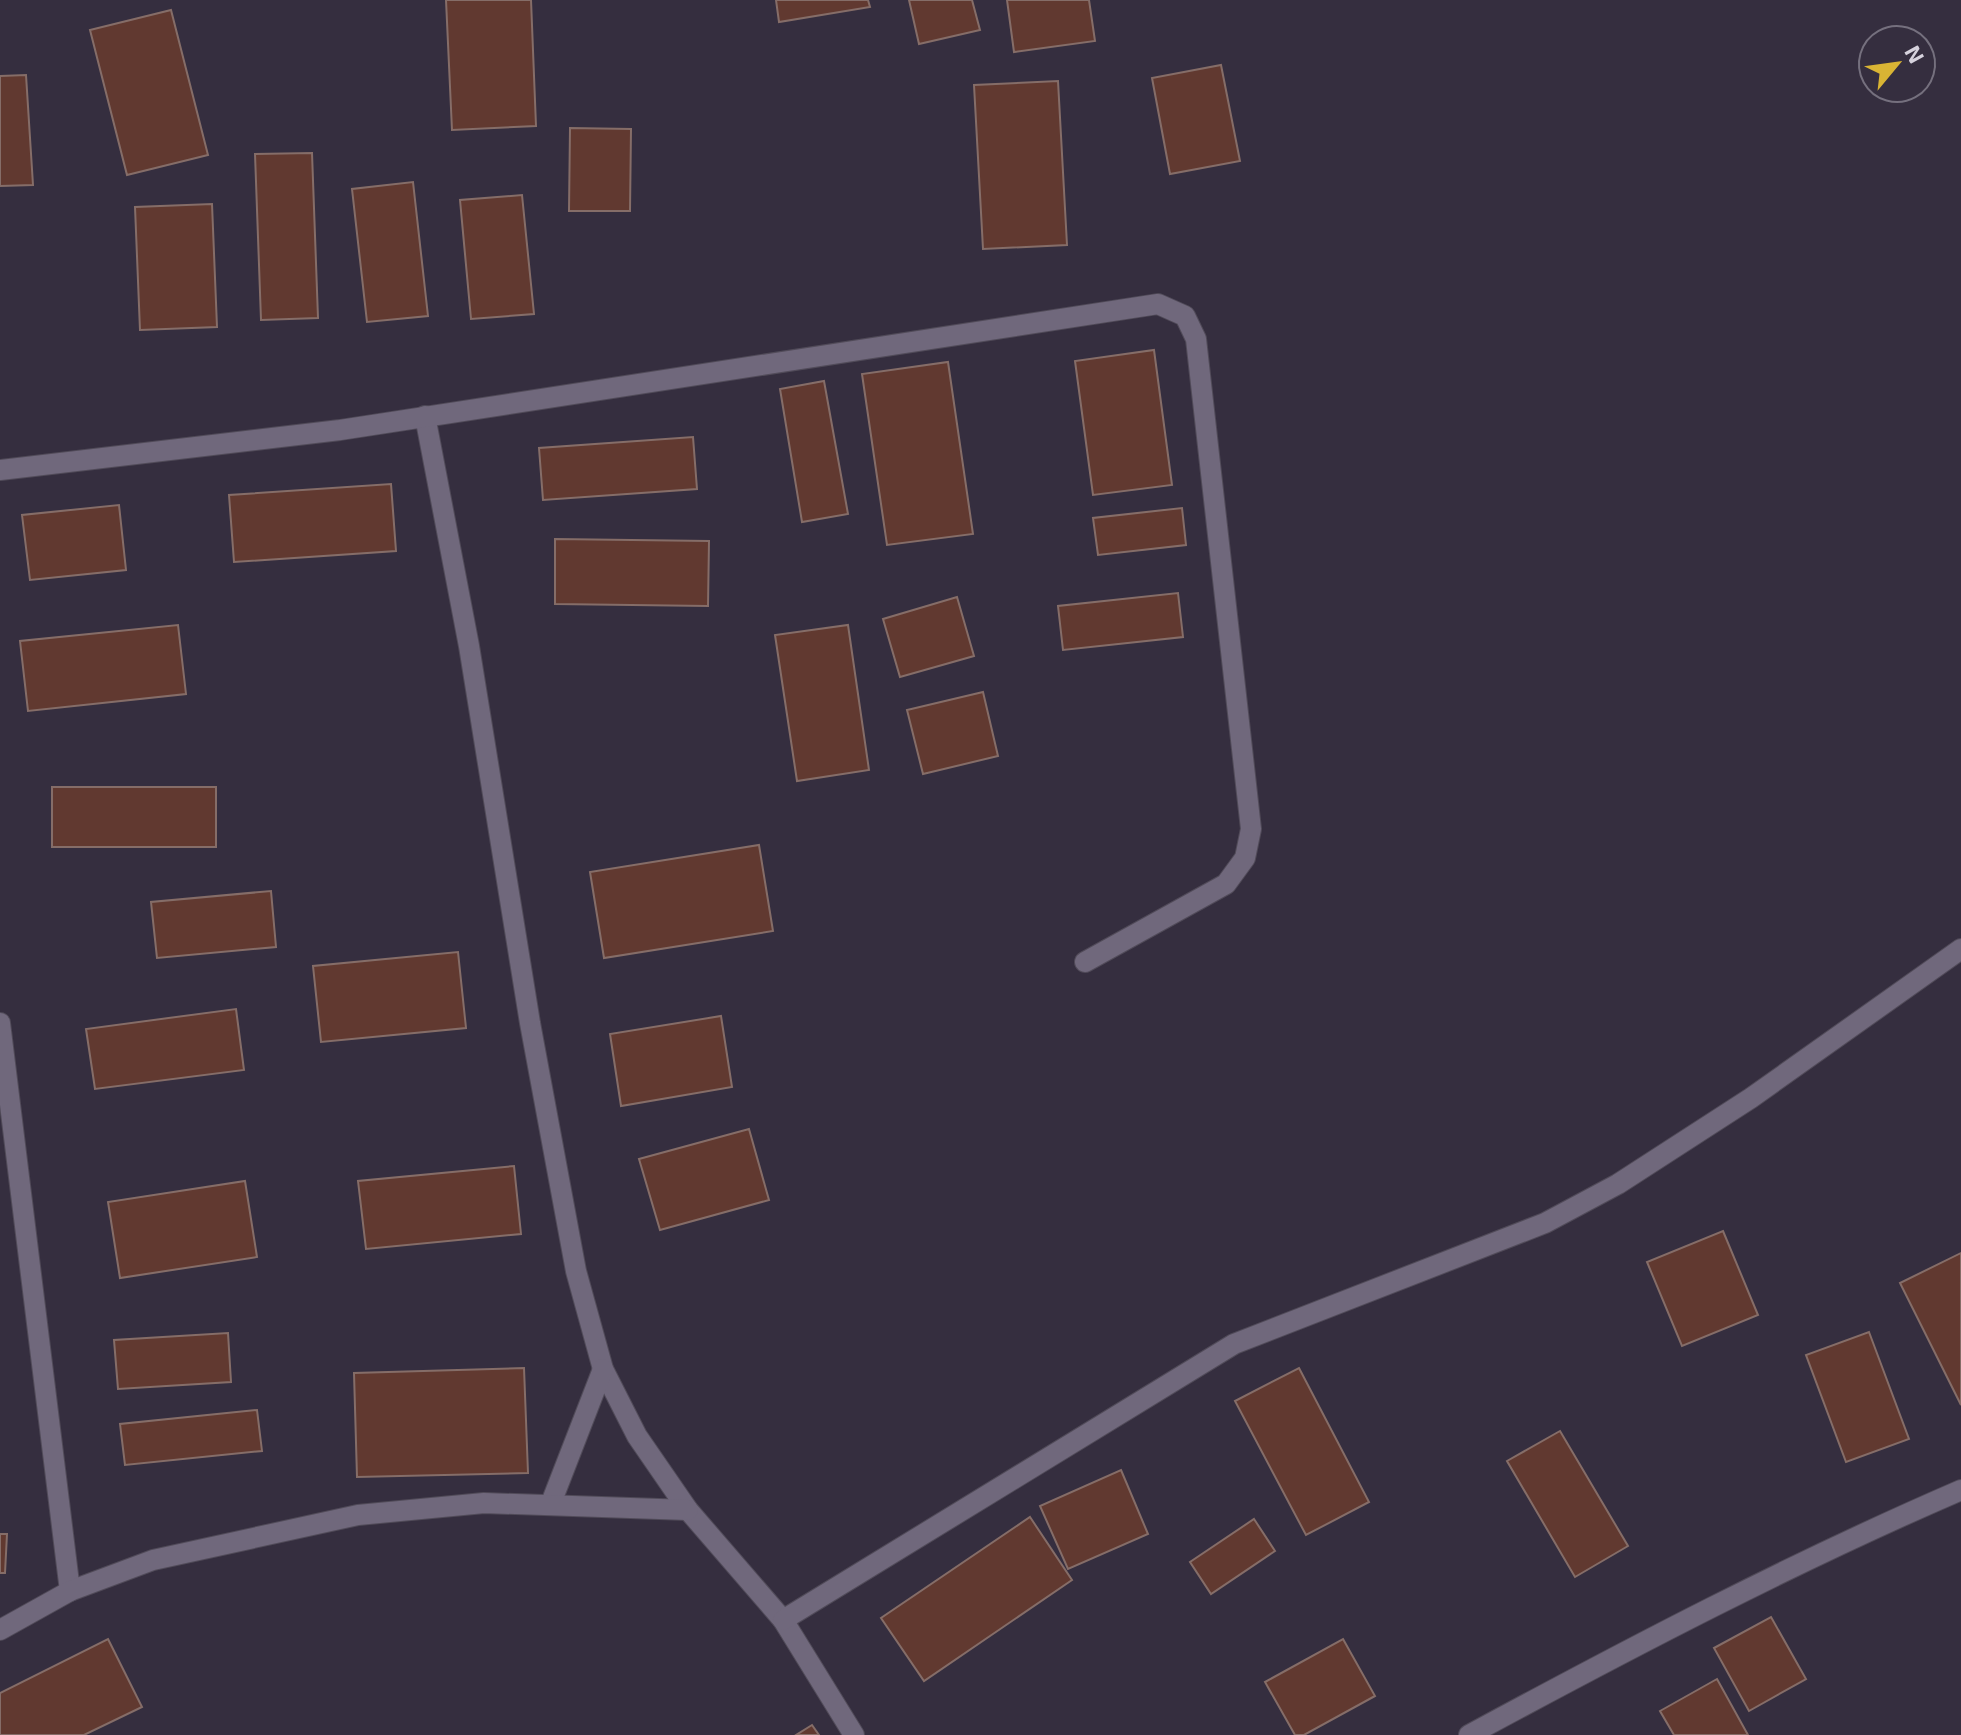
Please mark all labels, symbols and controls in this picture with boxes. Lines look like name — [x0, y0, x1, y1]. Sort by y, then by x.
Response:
north arrow — [1857, 24, 1937, 104]
text: N — [1900, 41, 1931, 67]

